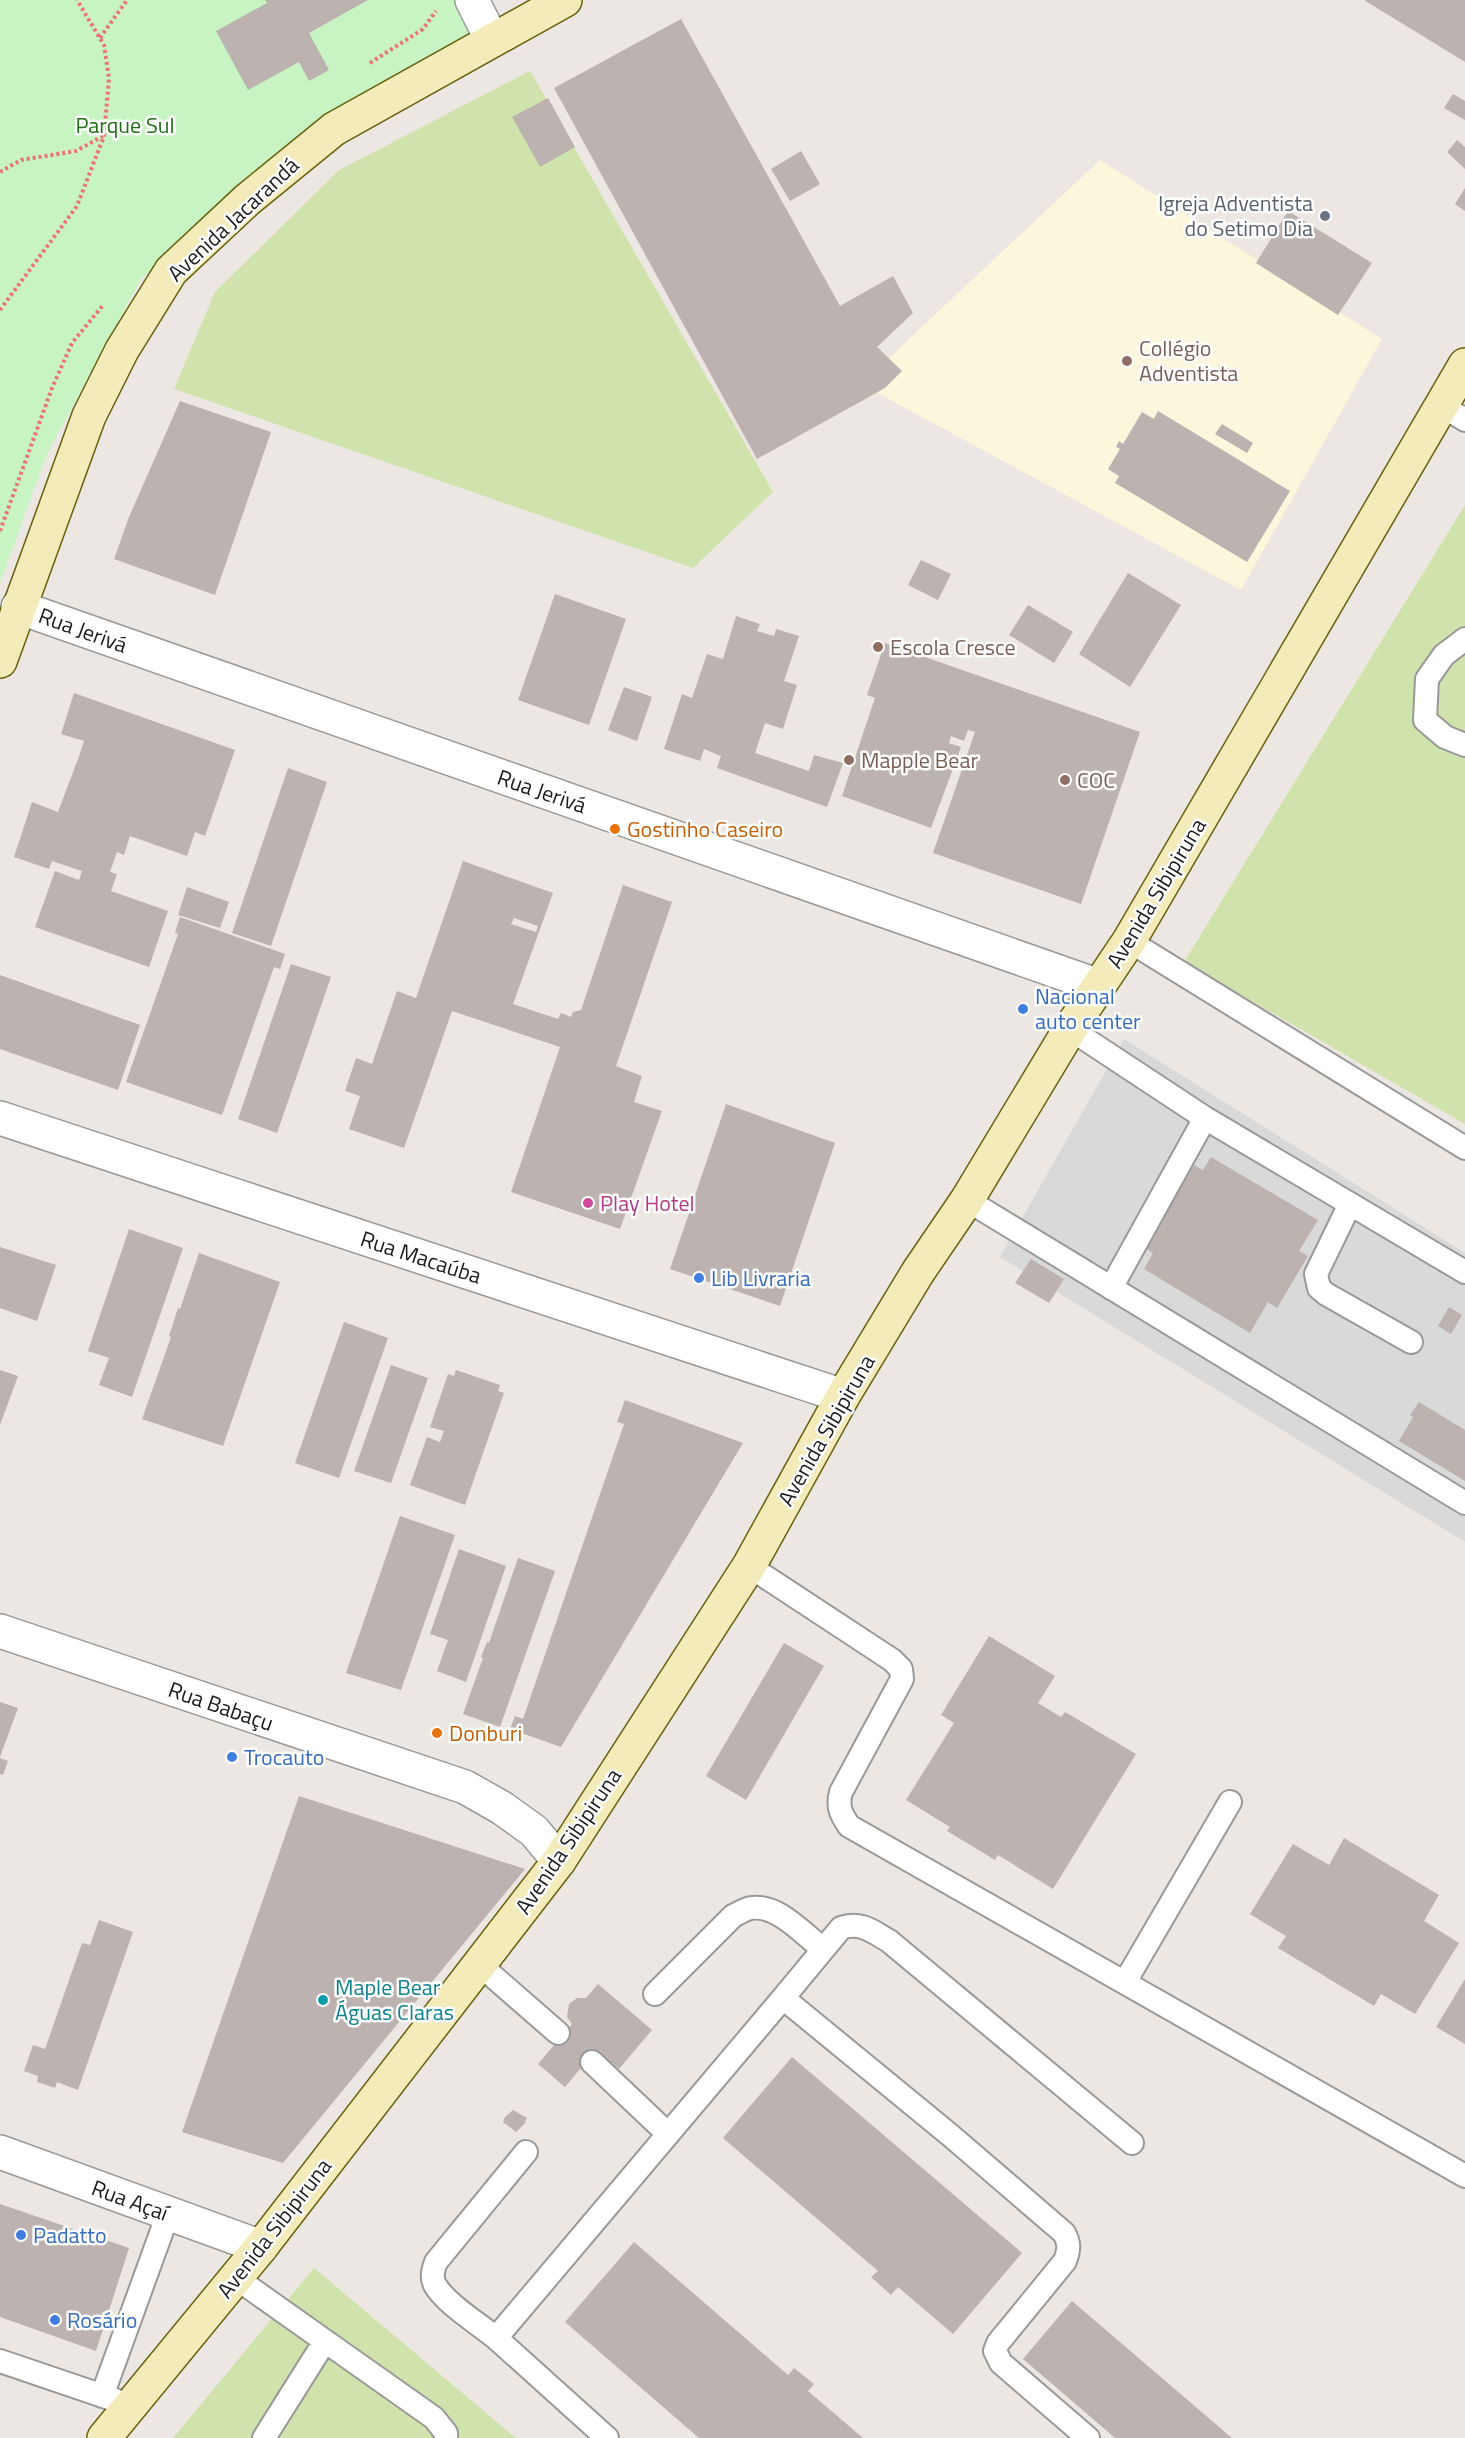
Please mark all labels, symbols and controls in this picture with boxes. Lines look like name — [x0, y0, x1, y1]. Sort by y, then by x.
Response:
park label: Parque Sul — [75, 108, 175, 142]
street label: Avenida Jacarandá — [159, 149, 307, 289]
place label: Igreja Adventista do Setimo Dia — [1158, 186, 1313, 245]
marker: Igreja Adventista do Setimo Dia — [1318, 209, 1332, 223]
place label: Collégio Adventista — [1139, 331, 1238, 390]
marker: Collégio Adventista — [1120, 354, 1134, 368]
street label: Rua Jerivá — [34, 598, 132, 662]
place label: Escola Cresce — [890, 630, 1016, 664]
marker: Escola Cresce — [871, 640, 885, 654]
place label: Mapple Bear — [861, 743, 978, 777]
marker: Mapple Bear — [842, 753, 856, 767]
street label: Rua Jerivá — [493, 760, 591, 822]
place label: COC — [1077, 763, 1115, 797]
marker: COC — [1058, 773, 1072, 787]
street label: Avenida Sibipiruna — [1098, 811, 1214, 975]
place label: Gostinho Caseiro — [627, 812, 783, 846]
marker: Gostinho Caseiro — [608, 822, 622, 836]
place label: Nacional auto center — [1035, 979, 1141, 1038]
marker: Nacional auto center — [1016, 1002, 1030, 1016]
place label: Play Hotel — [600, 1186, 695, 1220]
marker: Play Hotel — [581, 1196, 595, 1210]
street label: Rua Macaúba — [356, 1221, 486, 1293]
place label: Lib Livraria — [711, 1261, 811, 1295]
marker: Lib Livraria — [692, 1271, 706, 1285]
street label: Avenida Sibipiruna — [769, 1348, 883, 1512]
street label: Rua Babaçu — [164, 1672, 278, 1740]
place label: Donburi — [449, 1716, 522, 1750]
marker: Donburi — [430, 1726, 444, 1740]
place label: Trocauto — [244, 1740, 324, 1774]
marker: Trocauto — [225, 1750, 239, 1764]
street label: Avenida Sibipiruna — [506, 1761, 630, 1921]
place label: Maple Bear Águas Claras — [335, 1970, 454, 2029]
marker: Maple Bear Águas Claras — [316, 1993, 330, 2007]
street label: Avenida Sibipiruna — [208, 2151, 340, 2305]
street label: Rua Açaí — [87, 2170, 175, 2230]
place label: Padatto — [33, 2218, 107, 2252]
marker: Padatto — [14, 2228, 28, 2242]
place label: Rosário — [67, 2303, 137, 2337]
marker: Rosário — [48, 2313, 62, 2327]

